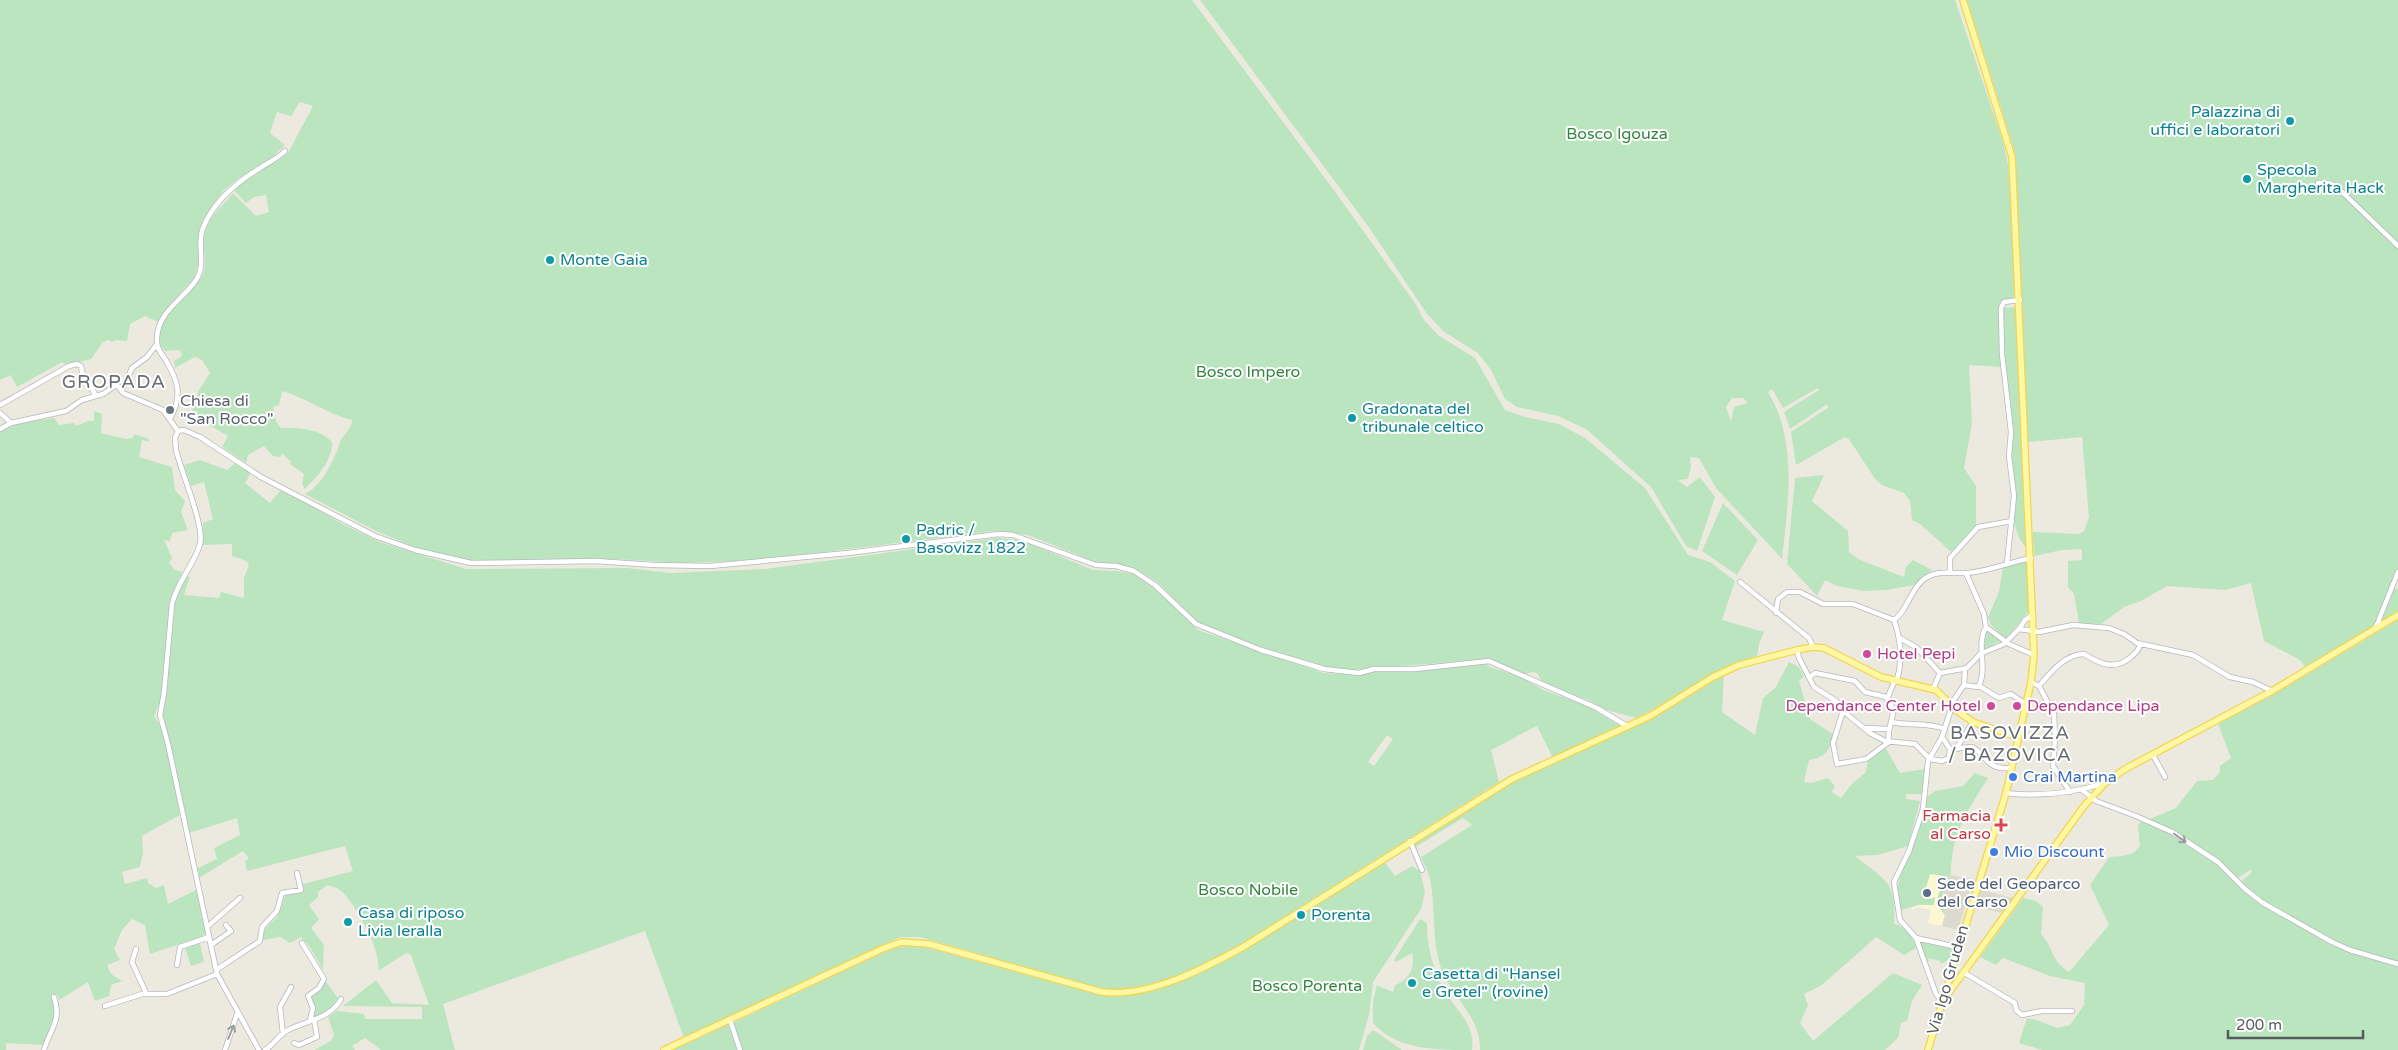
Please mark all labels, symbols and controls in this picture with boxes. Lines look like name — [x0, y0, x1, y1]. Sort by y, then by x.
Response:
place label: Palazzina di uffici e laboratori — [2150, 102, 2280, 140]
marker: Palazzina di uffici e laboratori — [2284, 115, 2296, 127]
park label: Bosco Igouza — [1566, 124, 1668, 144]
place label: Specola Margherita Hack — [2257, 160, 2384, 198]
marker: Specola Margherita Hack — [2241, 173, 2253, 185]
place label: Monte Gaia — [560, 250, 648, 270]
marker: Monte Gaia — [544, 254, 556, 266]
park label: Bosco Impero — [1196, 362, 1300, 382]
district label: GROPADA — [62, 371, 166, 393]
place label: Chiesa di "San Rocco" — [180, 391, 273, 429]
place label: Gradonata del tribunale celtico — [1362, 399, 1484, 437]
marker: Chiesa di "San Rocco" — [164, 404, 176, 416]
marker: Gradonata del tribunale celtico — [1346, 412, 1358, 424]
place label: Padric / Basovizz 1822 — [916, 520, 1026, 558]
marker: Padric / Basovizz 1822 — [900, 533, 912, 545]
place label: Hotel Pepi — [1877, 644, 1955, 664]
marker: Hotel Pepi — [1861, 648, 1873, 660]
place label: Dependance Center Hotel — [1785, 696, 1981, 716]
place label: Dependance Lipa — [2027, 696, 2159, 716]
marker: Dependance Center Hotel — [1985, 700, 1997, 712]
marker: Dependance Lipa — [2011, 700, 2023, 712]
district label: BASOVIZZA / BAZOVICA — [1948, 722, 2072, 766]
place label: Crai Martina — [2023, 767, 2117, 787]
marker: Crai Martina — [2007, 771, 2019, 783]
place label: Farmacia al Carso — [1922, 806, 1991, 844]
marker: Farmacia al Carso — [1995, 819, 2007, 831]
one-way arrow — [2172, 833, 2186, 843]
place label: Mio Discount — [2004, 842, 2104, 862]
marker: Mio Discount — [1988, 846, 2000, 858]
place label: Sede del Geoparco del Carso — [1937, 874, 2081, 912]
park label: Bosco Nobile — [1198, 880, 1298, 900]
marker: Sede del Geoparco del Carso — [1921, 887, 1933, 899]
place label: Casa di riposo Livia Ieralla — [358, 903, 465, 941]
place label: Porenta — [1311, 905, 1371, 925]
marker: Porenta — [1295, 909, 1307, 921]
marker: Casa di riposo Livia Ieralla — [342, 916, 354, 928]
street label: Via Igo Gruden — [1923, 923, 1973, 1037]
place label: Casetta di "Hansel e Gretel" (rovine) — [1422, 964, 1561, 1002]
park label: Bosco Porenta — [1252, 976, 1362, 996]
marker: Casetta di "Hansel e Gretel" (rovine) — [1406, 977, 1418, 989]
scale bar — [2228, 1008, 2363, 1040]
text: 200 m — [2236, 1016, 2282, 1034]
one-way arrow — [227, 1025, 236, 1040]

